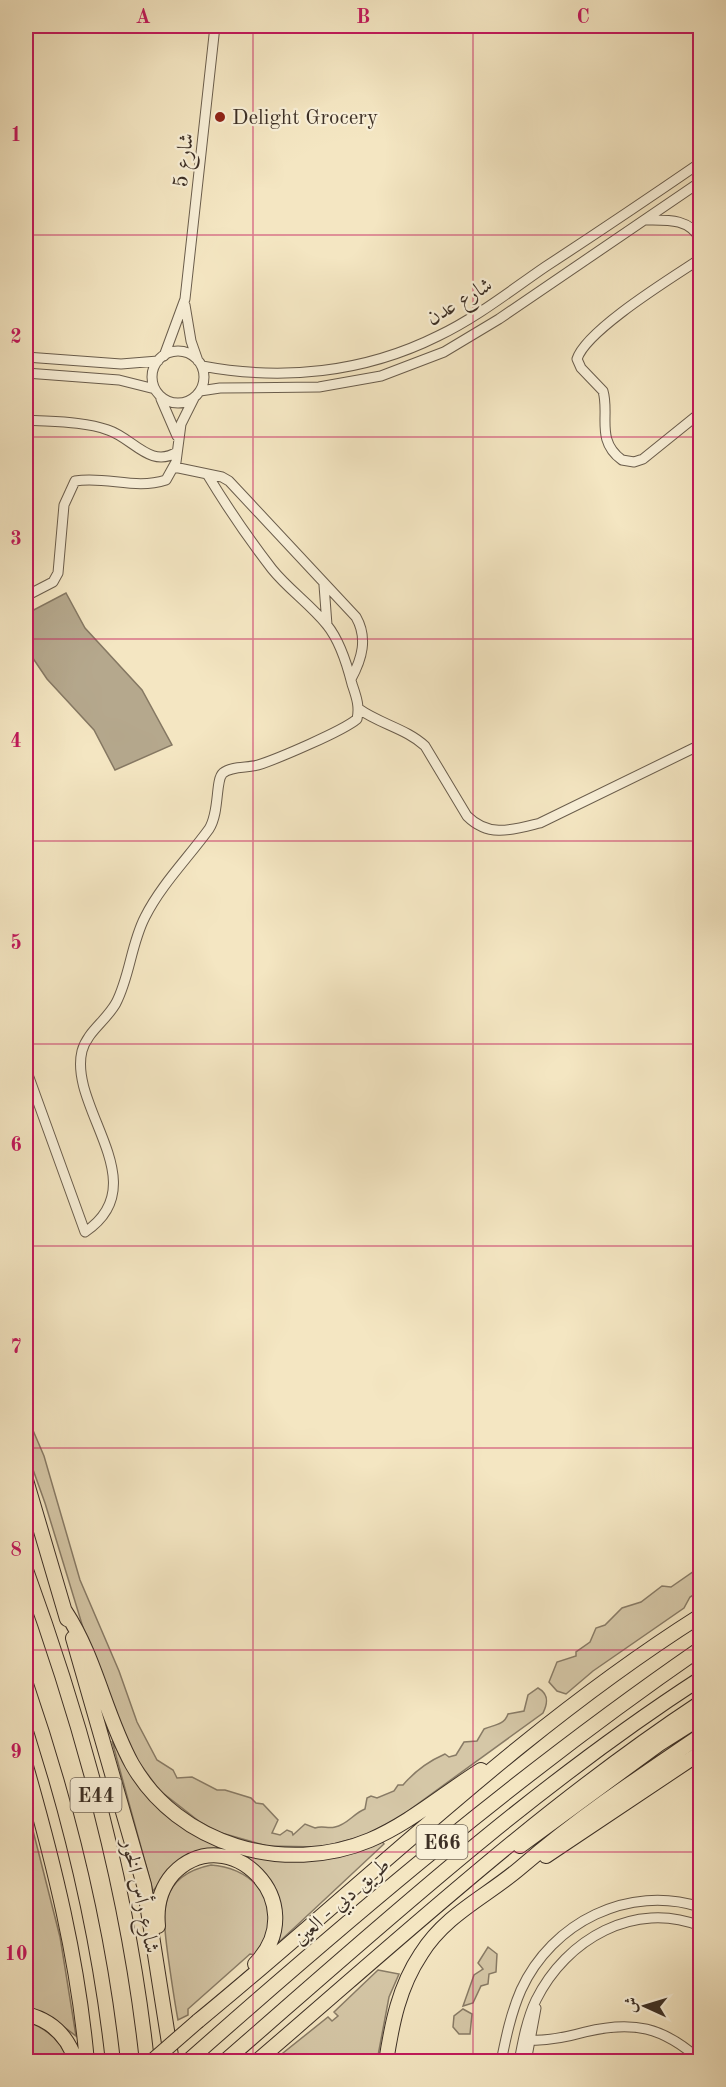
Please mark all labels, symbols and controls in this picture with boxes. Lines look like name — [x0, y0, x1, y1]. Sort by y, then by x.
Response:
text: A — [135, 8, 151, 28]
text: B — [356, 8, 370, 28]
text: C — [576, 8, 590, 28]
place label: Delight Grocery — [232, 108, 378, 129]
marker: Delight Grocery — [213, 110, 227, 124]
text: 1 — [10, 126, 22, 146]
street label: شارع 5 — [171, 132, 204, 189]
street label: شارع عدن — [423, 275, 499, 335]
text: 2 — [10, 328, 22, 348]
text: 3 — [10, 530, 22, 550]
text: 4 — [10, 732, 22, 752]
text: 5 — [10, 933, 22, 954]
text: 6 — [10, 1136, 22, 1156]
text: 7 — [10, 1338, 22, 1358]
text: 8 — [10, 1541, 22, 1561]
text: 9 — [10, 1743, 22, 1763]
road number: E44 — [70, 1778, 122, 1812]
road number: E66 — [416, 1825, 468, 1859]
street label: شارع رأس الخور — [111, 1834, 168, 1956]
street label: طريق دبي - العين — [290, 1855, 398, 1953]
text: 10 — [4, 1945, 28, 1965]
north arrow — [615, 1976, 675, 2036]
text: ش — [623, 1997, 641, 2014]

